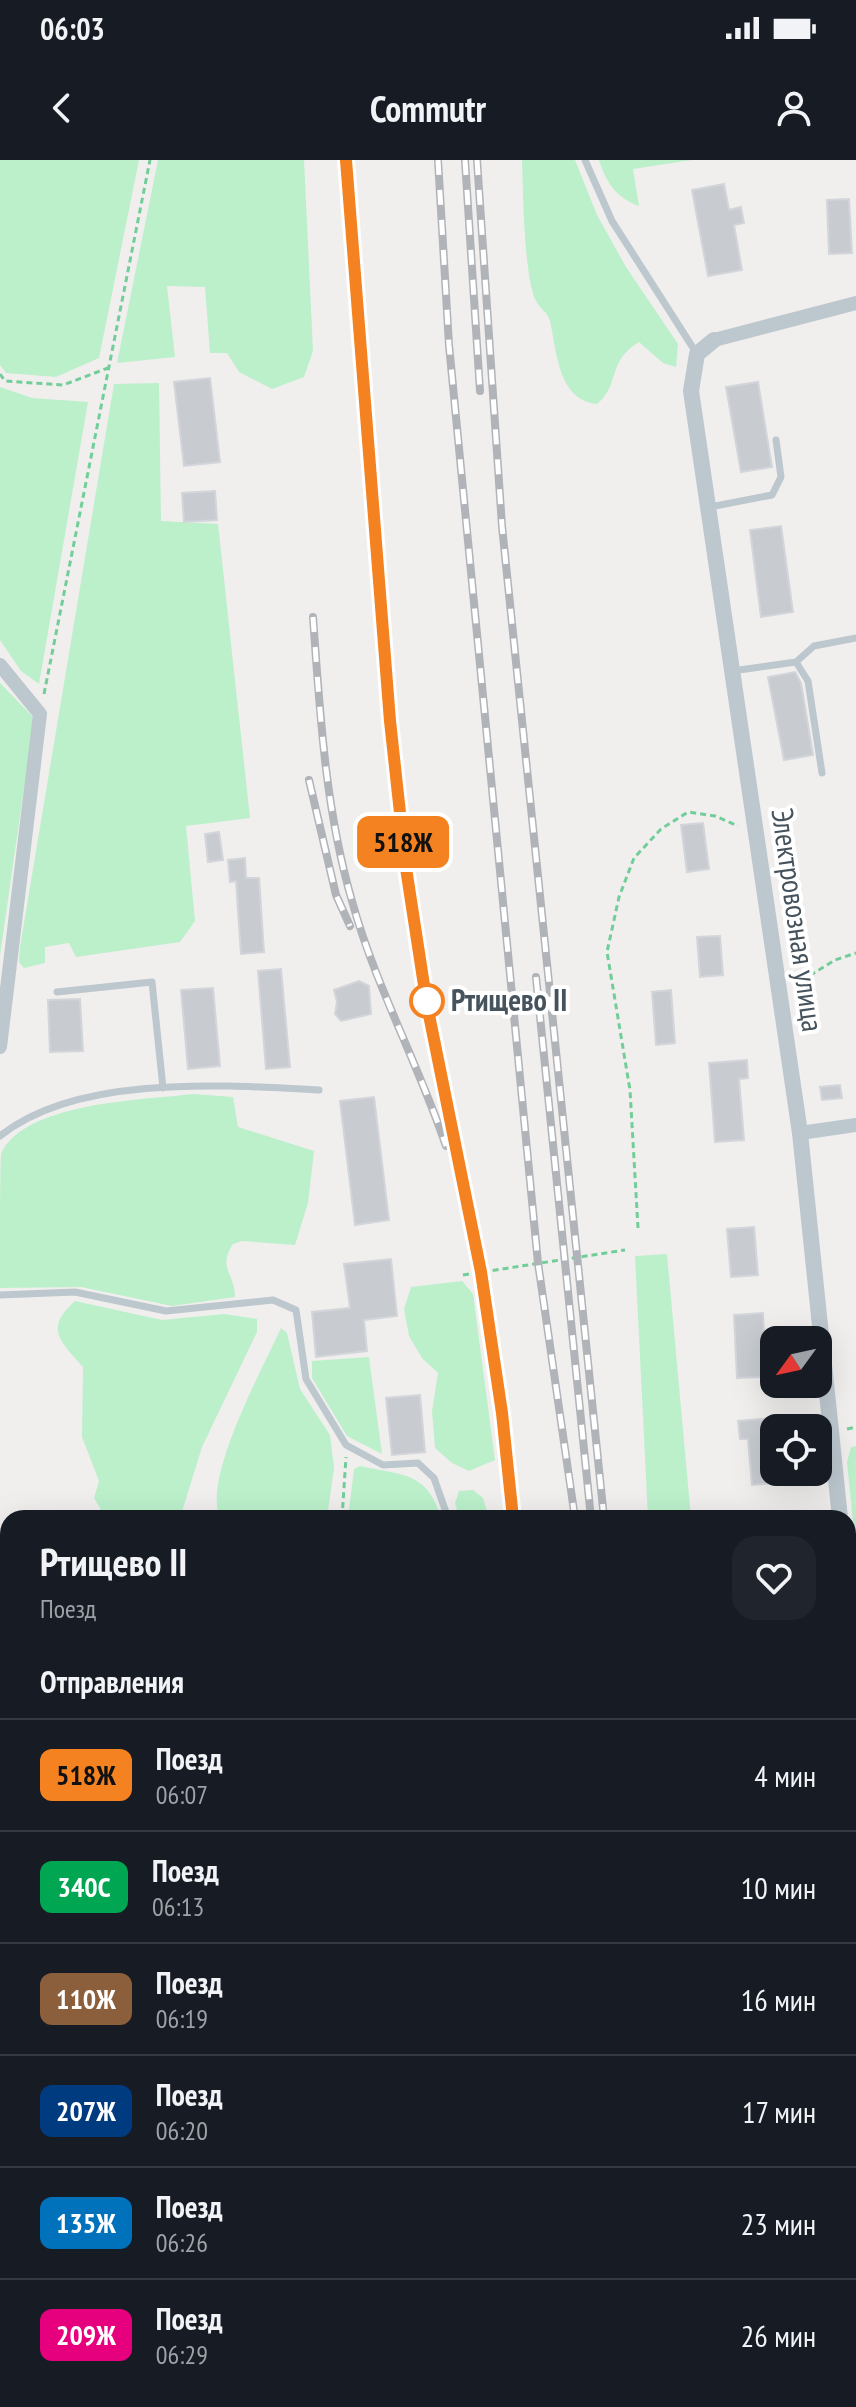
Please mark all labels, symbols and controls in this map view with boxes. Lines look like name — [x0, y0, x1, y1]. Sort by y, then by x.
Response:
text: 06:03 — [40, 9, 105, 48]
text: Commutr — [370, 85, 486, 132]
icon: back — [40, 86, 84, 130]
icon: person — [772, 86, 816, 130]
street label: Электровозная улица — [764, 806, 833, 1034]
line badge: 518Ж — [347, 816, 459, 868]
text: 518Ж — [373, 823, 433, 860]
place label: Ртищево II — [451, 980, 567, 1019]
marker: Ртищево II — [410, 984, 444, 1018]
north arrow — [760, 1326, 832, 1398]
map controls — [760, 1326, 832, 1486]
button: locate — [760, 1414, 832, 1486]
button: heart — [732, 1536, 816, 1620]
text: Ртищево II — [40, 1537, 187, 1586]
text: Поезд — [40, 1592, 96, 1625]
text: Отправления — [40, 1662, 184, 1701]
text: Поезд — [156, 1739, 223, 1778]
text: 518Ж — [56, 1756, 116, 1793]
text: 4 мин — [754, 1756, 816, 1795]
text: 06:07 — [156, 1778, 208, 1811]
text: Поезд — [152, 1851, 219, 1890]
text: 340С — [58, 1868, 110, 1905]
text: 10 мин — [741, 1868, 816, 1907]
text: 06:13 — [152, 1890, 204, 1923]
text: Поезд — [156, 1963, 223, 2002]
text: 110Ж — [56, 1980, 116, 2017]
text: 16 мин — [741, 1980, 816, 2019]
text: 06:19 — [156, 2002, 208, 2035]
text: Поезд — [156, 2075, 223, 2114]
text: 207Ж — [56, 2092, 116, 2129]
text: 17 мин — [742, 2092, 816, 2131]
text: 06:20 — [156, 2114, 208, 2147]
text: Поезд — [156, 2187, 223, 2226]
text: 135Ж — [56, 2204, 116, 2241]
text: 23 мин — [741, 2204, 816, 2243]
text: 06:26 — [156, 2226, 208, 2259]
text: Поезд — [156, 2299, 223, 2338]
text: 209Ж — [56, 2316, 116, 2353]
text: 26 мин — [741, 2316, 816, 2355]
text: 06:29 — [156, 2338, 208, 2371]

